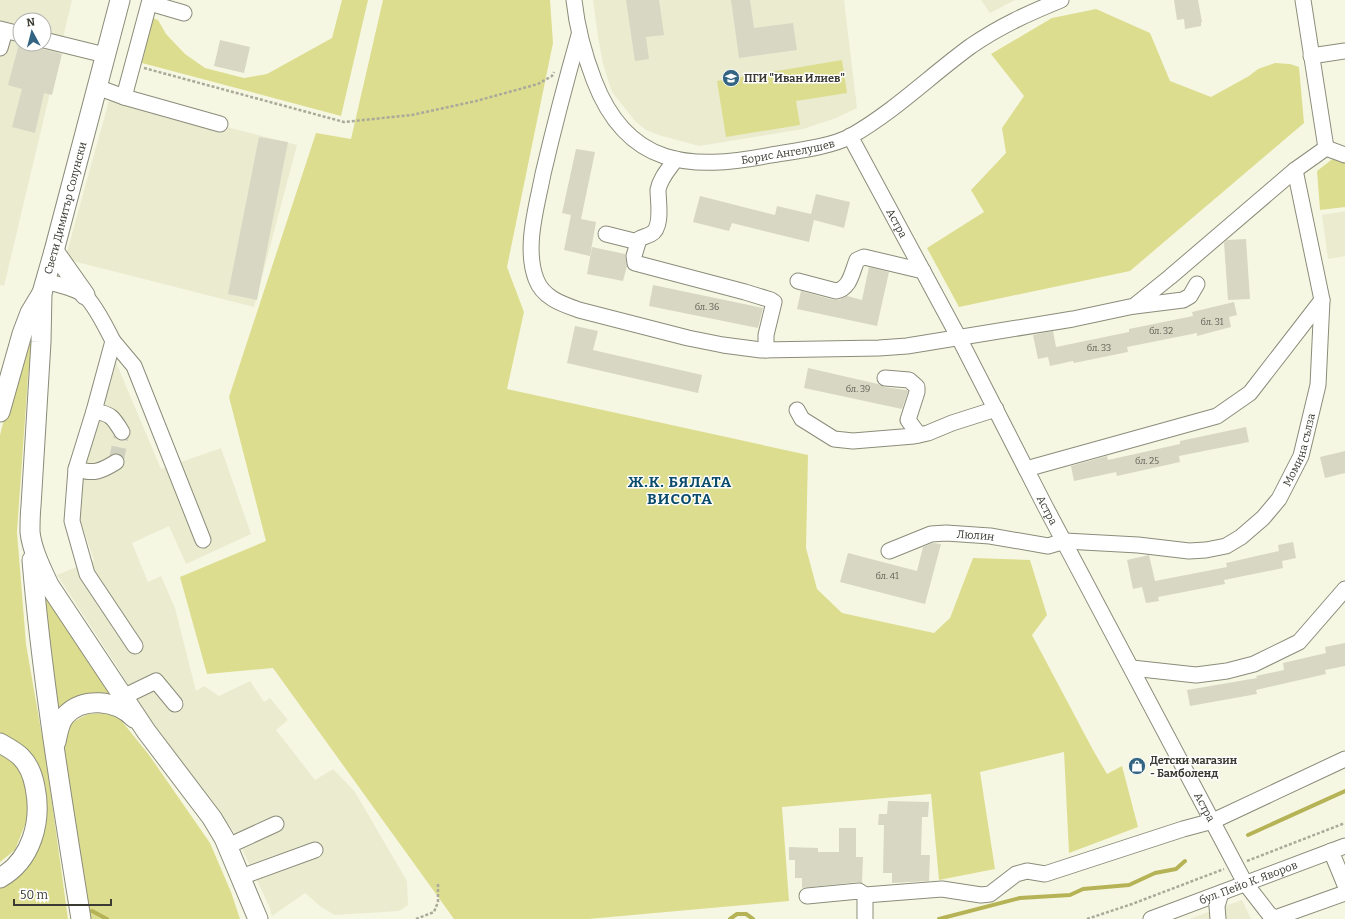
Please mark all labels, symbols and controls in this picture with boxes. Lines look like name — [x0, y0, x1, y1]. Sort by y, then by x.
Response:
north arrow — [12, 12, 52, 52]
text: N — [26, 16, 36, 30]
school or university icon: ПГИ "Иван Илиев" — [721, 68, 741, 88]
place label: ПГИ "Иван Илиев" — [744, 72, 845, 85]
street label: Борис Ангелушев — [740, 137, 836, 167]
street label: Свети Димитър Солунски — [42, 140, 89, 276]
street label: Астра — [883, 207, 910, 240]
house number: бл. 36 — [695, 302, 719, 312]
house number: бл. 31 — [1201, 317, 1224, 327]
house number: бл. 32 — [1149, 326, 1173, 336]
house number: бл. 33 — [1087, 343, 1111, 353]
house number: бл. 39 — [846, 384, 870, 394]
street label: Момина сълза — [1281, 412, 1318, 489]
house number: бл. 25 — [1135, 456, 1159, 466]
district label: Ж.К. БЯЛАТА ВИСОТА — [628, 473, 732, 508]
street label: Астра — [1034, 494, 1060, 527]
street label: Люлин — [956, 528, 995, 544]
house number: бл. 41 — [875, 571, 899, 581]
place label: Детски магазин - Бамболенд — [1150, 754, 1238, 780]
shop icon: Детски магазин - Бамболенд — [1127, 756, 1147, 776]
street label: Астра — [1191, 790, 1217, 824]
street label: бул. Пейо К. Яворов — [1198, 858, 1299, 907]
scale bar — [14, 881, 111, 907]
text: 50 m — [20, 888, 49, 902]

